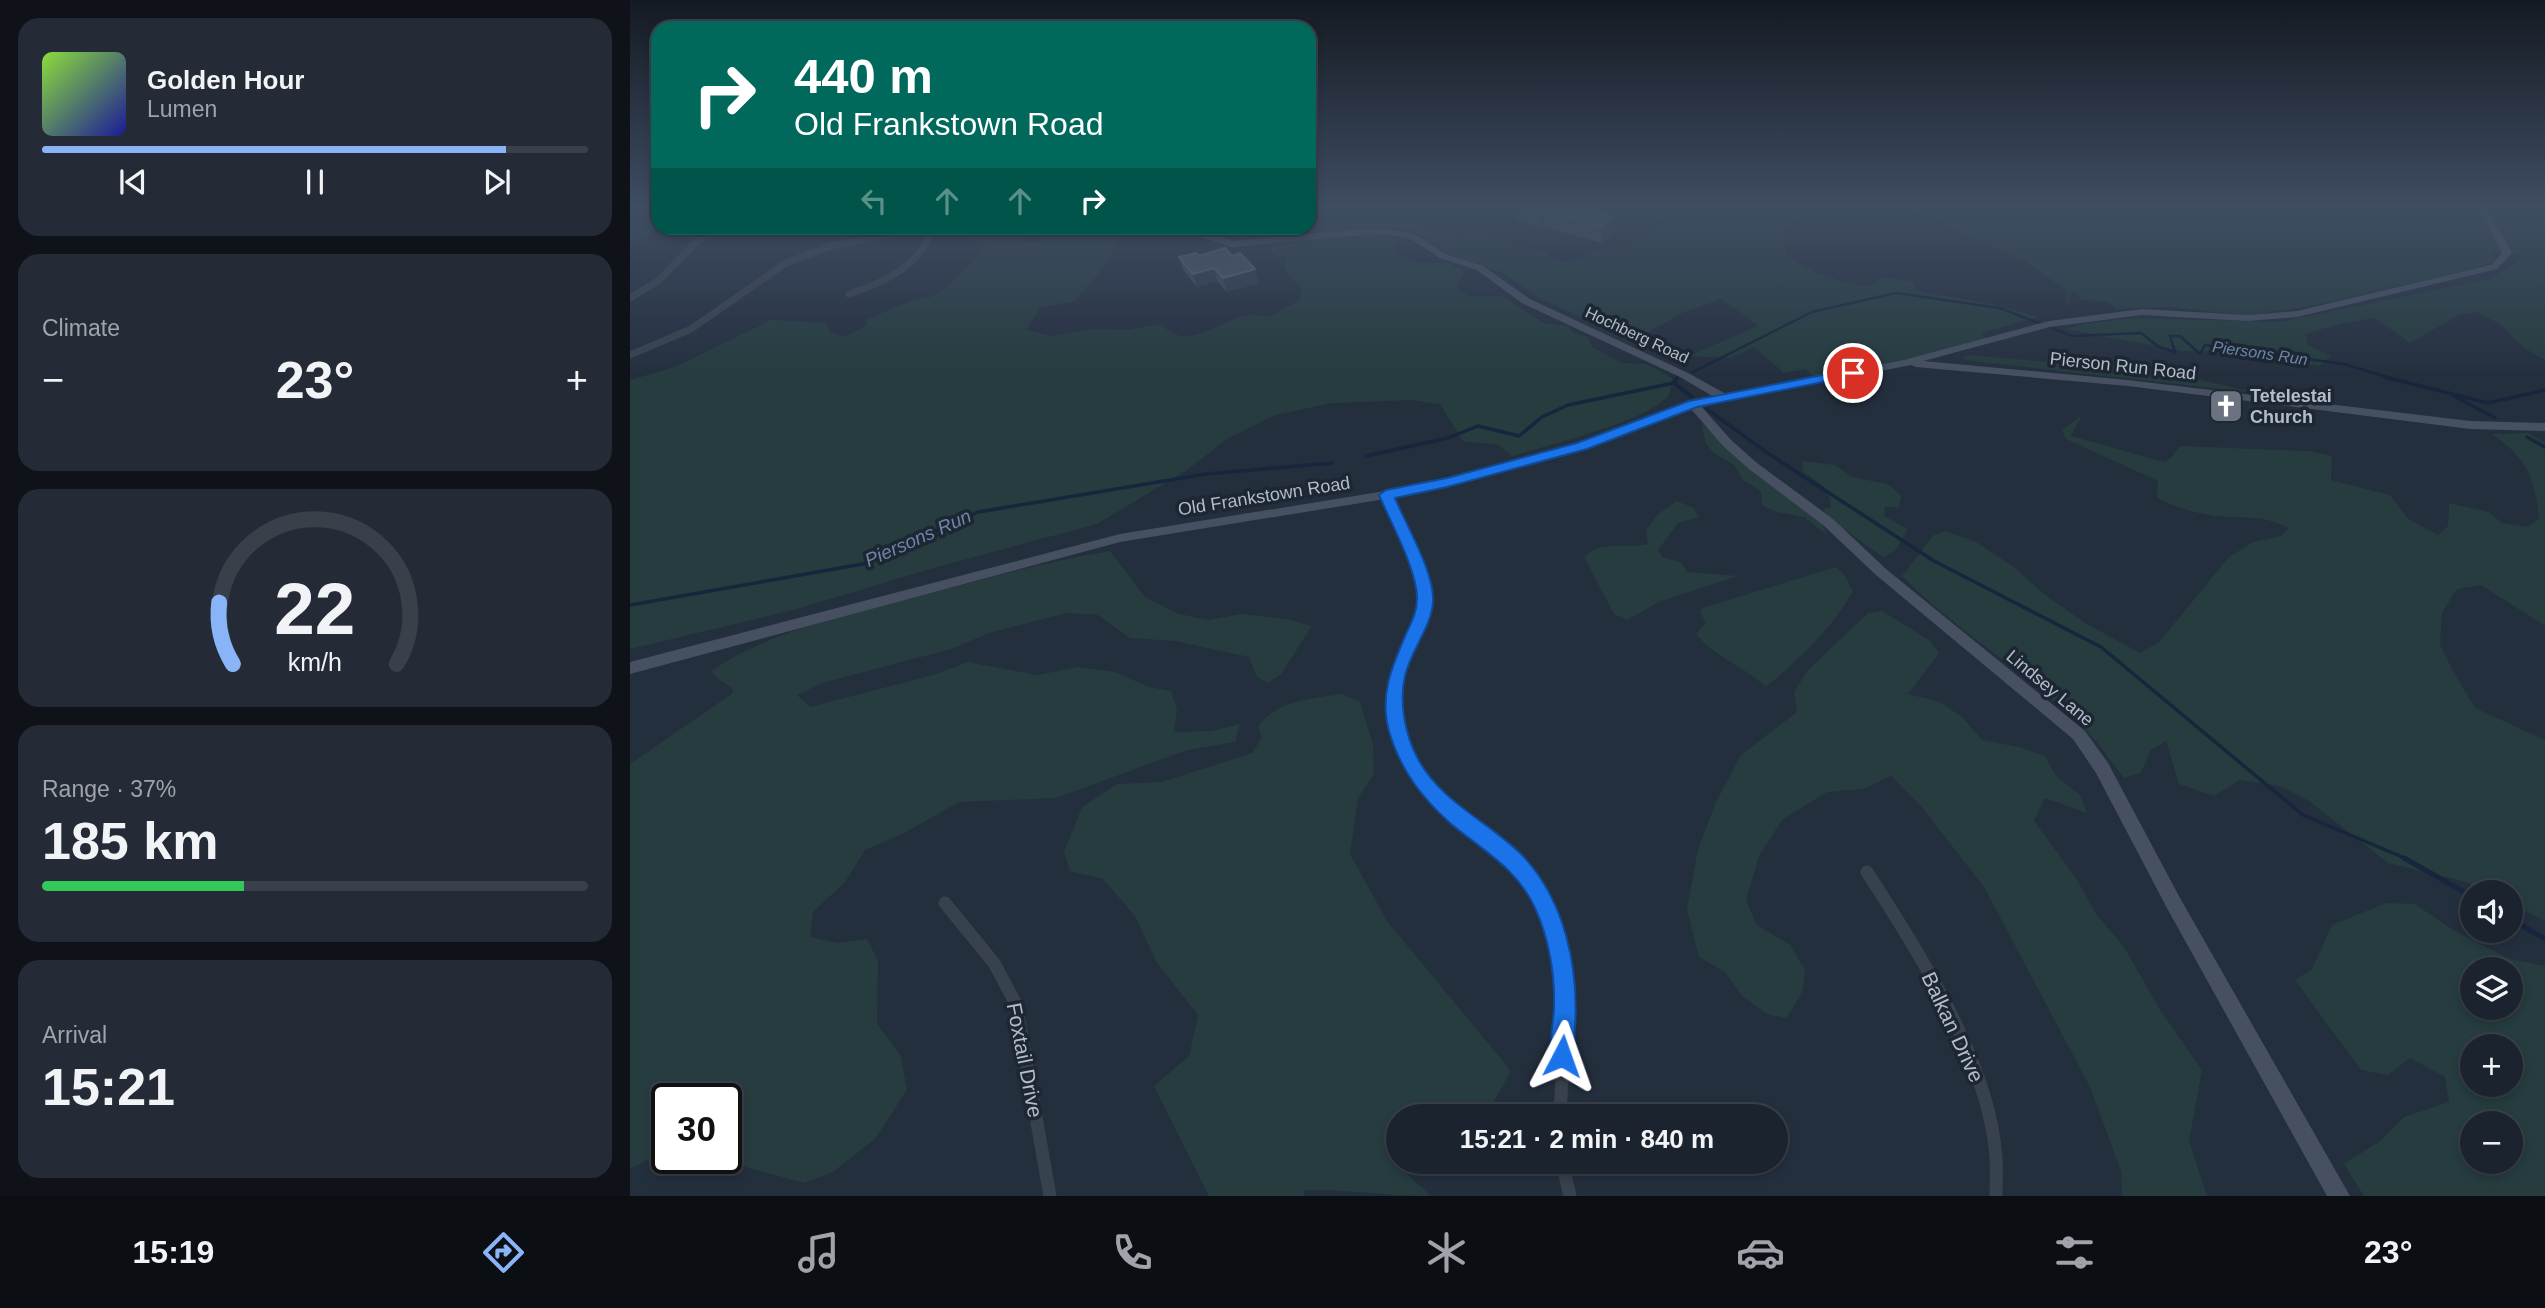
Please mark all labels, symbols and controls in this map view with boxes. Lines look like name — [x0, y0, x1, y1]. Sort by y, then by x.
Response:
icon: right — [679, 49, 770, 140]
text: 440 m — [794, 49, 933, 103]
text: Golden Hour — [147, 65, 304, 95]
text: Lumen — [147, 96, 217, 122]
text: Old Frankstown Road — [794, 106, 1103, 142]
icon: previous — [114, 163, 152, 201]
icon: pause — [296, 163, 334, 201]
icon: next — [478, 163, 516, 201]
icon: left — [855, 182, 893, 220]
icon: ahead — [928, 182, 966, 220]
icon: ahead — [1001, 182, 1039, 220]
icon: right — [1074, 182, 1112, 220]
street label: Hochberg Road — [1583, 304, 1691, 366]
text: Climate — [42, 315, 120, 341]
water label: Piersons Run — [2211, 338, 2309, 368]
pin — [1823, 343, 1883, 403]
street label: Pierson Run Road — [2049, 348, 2197, 384]
text: 23° — [276, 351, 354, 409]
icon: arrive — [1834, 354, 1872, 392]
text: − — [42, 359, 64, 401]
text: + — [566, 359, 588, 401]
place label: Tetelestai Church — [2250, 386, 2332, 427]
church icon: Tetelestai Church — [2207, 387, 2245, 425]
street label: Old Frankstown Road — [1176, 473, 1352, 519]
water label: Piersons Run — [862, 505, 974, 571]
text: 22 — [275, 568, 355, 649]
street label: Lindsey Lane — [2003, 646, 2097, 730]
text: km/h — [288, 648, 342, 676]
text: Range · 37% — [42, 776, 176, 802]
text: 185 km — [42, 812, 218, 870]
map controls — [2460, 880, 2523, 1174]
button: sound — [2460, 880, 2523, 943]
button: layers — [2460, 957, 2523, 1020]
street label: Balkan Drive — [1917, 968, 1989, 1086]
street label: Foxtail Drive — [1003, 1001, 1047, 1119]
position arrow — [1525, 1019, 1599, 1093]
text: Arrival — [42, 1022, 107, 1048]
button: + — [2460, 1034, 2523, 1097]
text: 15:21 — [42, 1058, 175, 1116]
speed limit sign: 30 — [651, 1083, 742, 1174]
button: − — [2460, 1111, 2523, 1174]
text: 15:21 · 2 min · 840 m — [1460, 1124, 1714, 1154]
icon: directions — [479, 1228, 528, 1277]
icon: music — [794, 1228, 843, 1277]
icon: phone — [1108, 1228, 1157, 1277]
icon: climate — [1422, 1228, 1471, 1277]
icon: car — [1736, 1228, 1785, 1277]
icon: filters — [2050, 1228, 2099, 1277]
text: 15:19 — [133, 1234, 214, 1270]
text: 23° — [2364, 1234, 2412, 1270]

